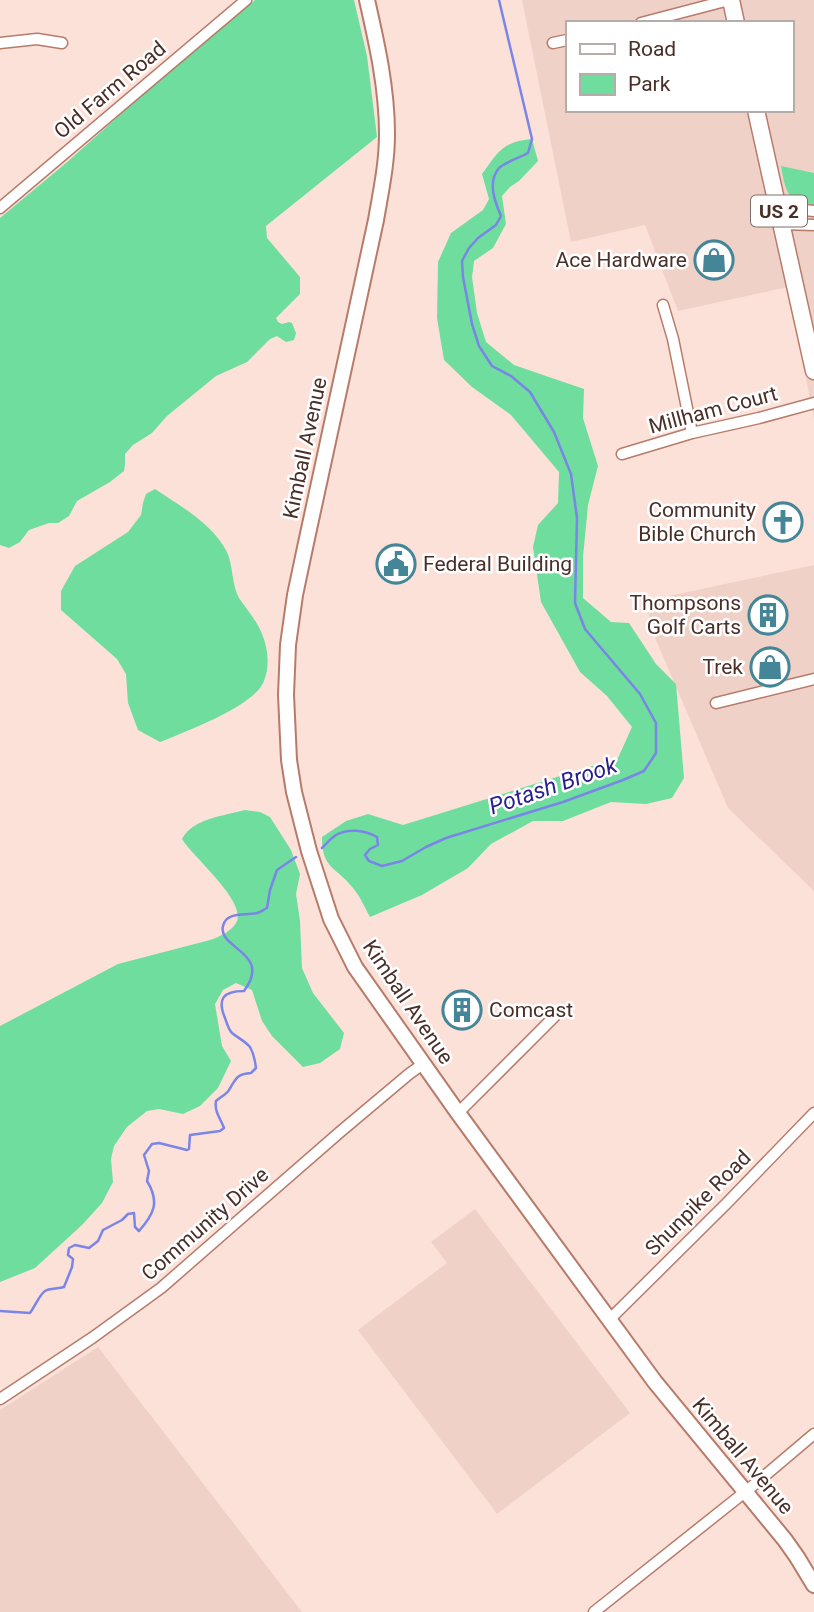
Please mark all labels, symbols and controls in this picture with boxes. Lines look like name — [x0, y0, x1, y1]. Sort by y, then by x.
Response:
legend — [566, 21, 793, 112]
street label: Old Farm Road — [49, 36, 171, 144]
text: Road — [628, 37, 676, 61]
text: Park — [628, 72, 671, 96]
road number: US 2 — [751, 196, 807, 226]
shop icon: Ace Hardware — [693, 239, 735, 281]
place label: Ace Hardware — [556, 248, 687, 272]
street label: Kimball Avenue — [278, 375, 332, 521]
street label: Millham Court — [646, 381, 780, 439]
place label: Community Bible Church — [638, 498, 756, 546]
church icon: Community Bible Church — [762, 501, 804, 543]
public building icon: Federal Building — [375, 543, 417, 585]
place label: Federal Building — [423, 552, 572, 576]
place label: Thompsons Golf Carts — [629, 591, 741, 639]
building icon: Thompsons Golf Carts — [747, 594, 789, 636]
shop icon: Trek — [749, 646, 791, 688]
place label: Trek — [703, 655, 743, 679]
water label: Potash Brook — [485, 751, 621, 821]
street label: Kimball Avenue — [358, 936, 458, 1068]
building icon: Comcast — [441, 989, 483, 1031]
place label: Comcast — [489, 998, 573, 1022]
street label: Shunpike Road — [640, 1145, 756, 1261]
street label: Community Drive — [137, 1162, 273, 1286]
street label: Kimball Avenue — [688, 1393, 798, 1519]

